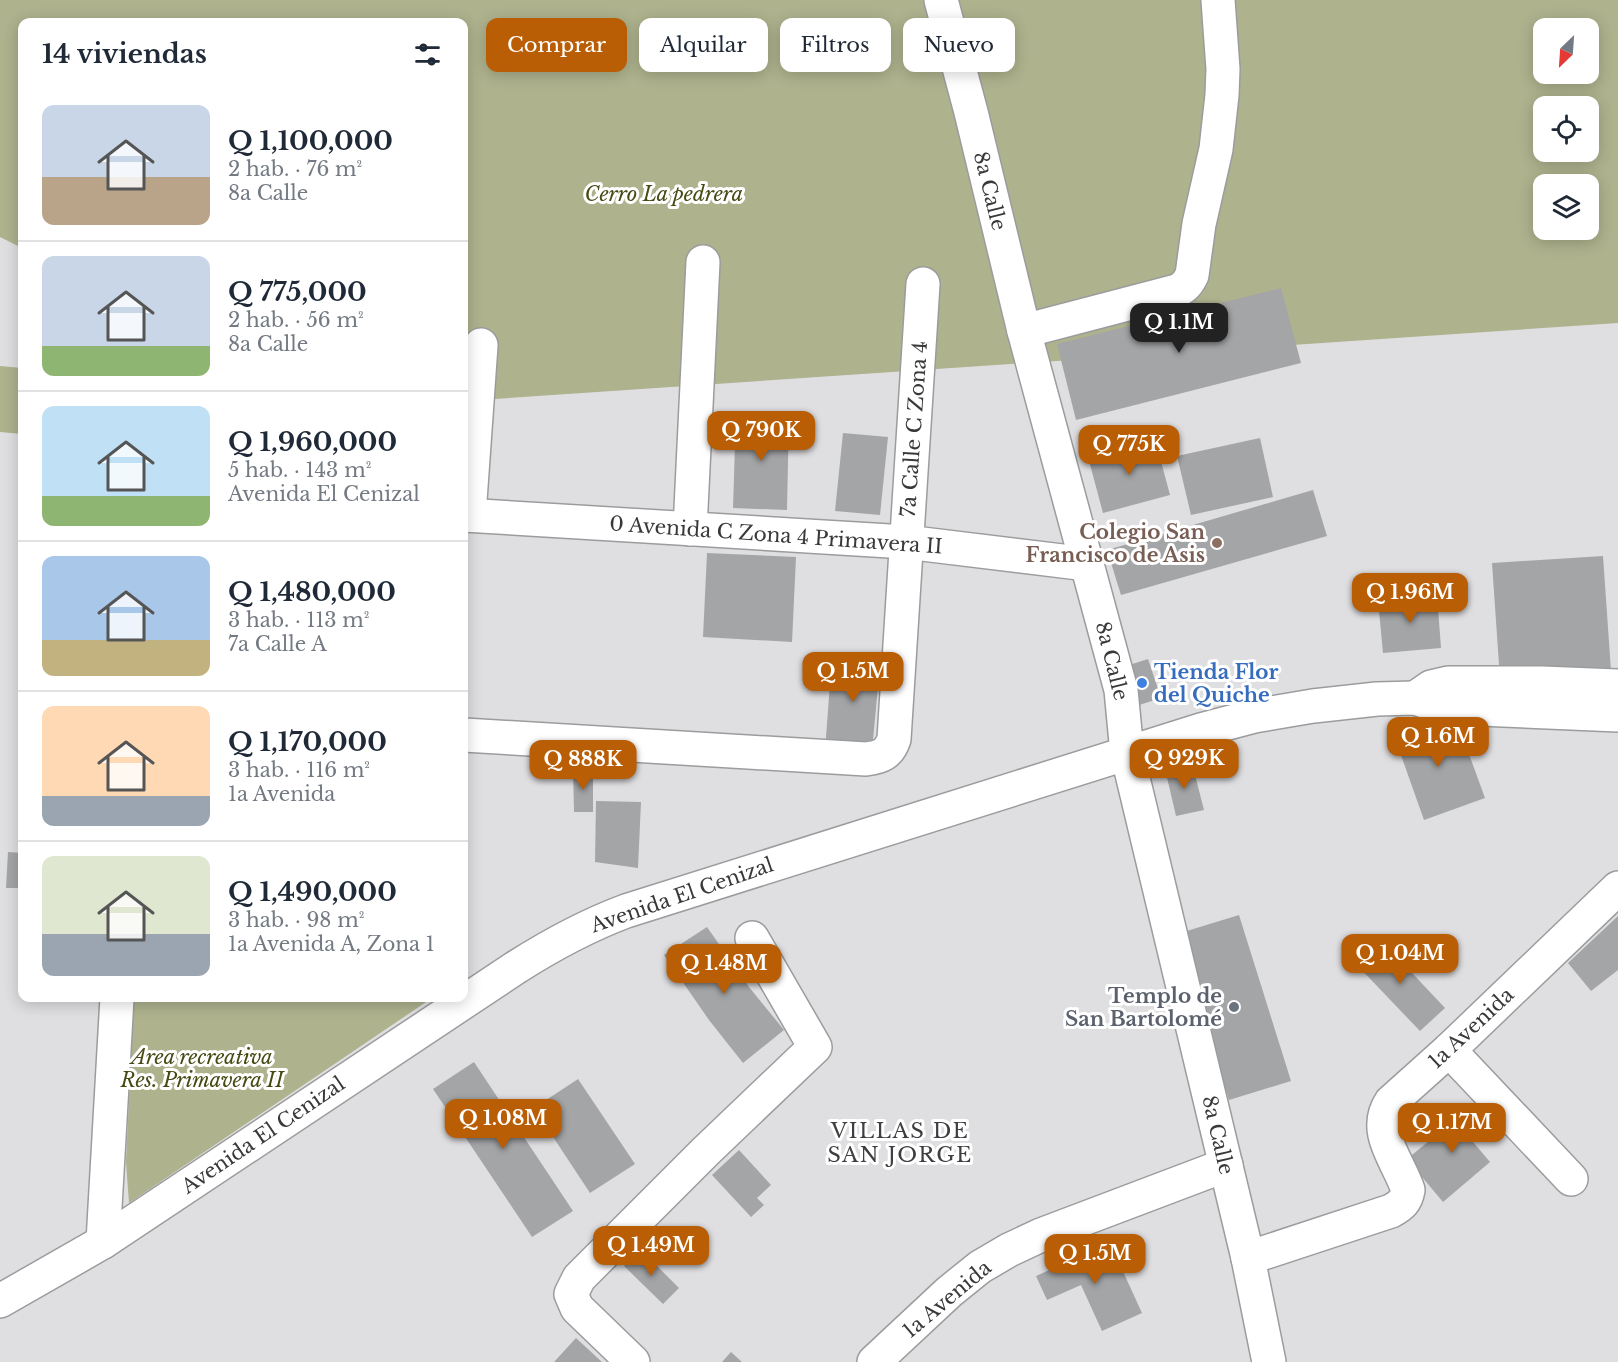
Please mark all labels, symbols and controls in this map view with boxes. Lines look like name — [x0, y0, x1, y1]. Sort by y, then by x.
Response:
chip: Comprar — [486, 18, 627, 72]
chip: Alquilar — [639, 18, 768, 72]
chip: Filtros — [780, 18, 891, 72]
chip: Nuevo — [903, 18, 1015, 72]
north arrow — [1533, 18, 1599, 84]
map controls — [1533, 18, 1599, 240]
text: 14 viviendas — [42, 38, 207, 70]
icon: filters — [411, 38, 444, 71]
button: locate — [1533, 96, 1599, 162]
text: Q 1,100,000 — [228, 125, 393, 157]
icon: home — [90, 129, 162, 201]
street label: 8a Calle — [969, 149, 1011, 233]
text: 2 hab. · 76 m² — [228, 157, 362, 181]
button: layers — [1533, 174, 1599, 240]
text: 8a Calle — [228, 181, 308, 205]
park label: Cerro La pedrera — [585, 182, 743, 206]
text: Q 775,000 — [228, 276, 367, 308]
icon: home — [90, 280, 162, 352]
pin: Q 1.1M — [1130, 303, 1228, 354]
text: 2 hab. · 56 m² — [228, 308, 364, 332]
text: Q 1.1M — [1144, 310, 1214, 334]
text: 8a Calle — [228, 332, 308, 356]
street label: 7a Calle C Zona 4 — [896, 340, 932, 518]
pin: Q 790K — [712, 411, 810, 462]
text: Q 790K — [721, 418, 801, 442]
pin: Q 775K — [1080, 425, 1178, 476]
text: Q 1,960,000 — [228, 426, 397, 458]
icon: home — [90, 430, 162, 502]
text: Q 775K — [1093, 432, 1166, 456]
text: 5 hab. · 143 m² — [228, 458, 371, 482]
text: Avenida El Cenizal — [228, 482, 420, 506]
street label: 0 Avenida C Zona 4 Primavera II — [609, 511, 943, 559]
place label: Colegio San Francisco de Asis — [1025, 520, 1205, 567]
marker: Colegio San Francisco de Asis — [1210, 536, 1224, 550]
pin: Q 1.96M — [1355, 573, 1465, 624]
text: Q 1,480,000 — [228, 576, 396, 608]
icon: home — [90, 580, 162, 652]
text: Q 1.96M — [1366, 580, 1454, 604]
text: 3 hab. · 113 m² — [228, 608, 370, 632]
street label: 8a Calle — [1091, 619, 1133, 703]
text: 7a Calle A — [228, 632, 327, 656]
pin: Q 1.5M — [804, 652, 902, 703]
text: Q 1.5M — [816, 659, 890, 683]
place label: Tienda Flor del Quiche — [1154, 660, 1279, 707]
marker: Tienda Flor del Quiche — [1135, 676, 1149, 690]
pin: Q 1.6M — [1389, 717, 1487, 768]
text: Q 1.6M — [1401, 724, 1475, 748]
text: Q 1,170,000 — [228, 726, 387, 758]
icon: home — [90, 730, 162, 802]
pin: Q 929K — [1135, 739, 1233, 790]
pin: Q 888K — [534, 740, 632, 791]
text: Q 929K — [1144, 746, 1224, 770]
text: Q 888K — [544, 747, 622, 771]
text: 3 hab. · 116 m² — [228, 758, 370, 782]
text: 1a Avenida — [228, 782, 335, 806]
street label: Avenida El Cenizal — [586, 852, 777, 938]
text: Q 1,490,000 — [228, 876, 397, 908]
icon: home — [90, 880, 162, 952]
text: 3 hab. · 98 m² — [228, 908, 364, 932]
text: 1a Avenida A, Zona 1 — [228, 932, 435, 956]
pin: Q 1.04M — [1345, 934, 1455, 985]
text: Q 1.04M — [1355, 941, 1445, 965]
pin: Q 1.48M — [669, 944, 779, 995]
text: Q 1.48M — [680, 951, 768, 975]
street label: 1a Avenida — [1424, 982, 1519, 1073]
place label: Templo de San Bartolomé — [1065, 984, 1222, 1031]
marker: Templo de San Bartolomé — [1227, 1000, 1241, 1014]
park label: Area recreativa Res. Primavera II — [119, 1045, 285, 1092]
street label: Avenida El Cenizal — [176, 1071, 349, 1199]
street label: 8a Calle — [1197, 1093, 1239, 1177]
pin: Q 1.08M — [448, 1099, 558, 1150]
pin: Q 1.17M — [1397, 1103, 1507, 1154]
text: Q 1.08M — [459, 1106, 547, 1130]
text: Q 1.17M — [1412, 1110, 1492, 1134]
district label: VILLAS DE SAN JORGE — [827, 1118, 973, 1168]
pin: Q 1.49M — [596, 1226, 706, 1277]
text: Q 1.49M — [607, 1233, 695, 1257]
pin: Q 1.5M — [1046, 1234, 1144, 1285]
text: Q 1.5M — [1058, 1241, 1132, 1265]
street label: 1a Avenida — [898, 1255, 997, 1343]

